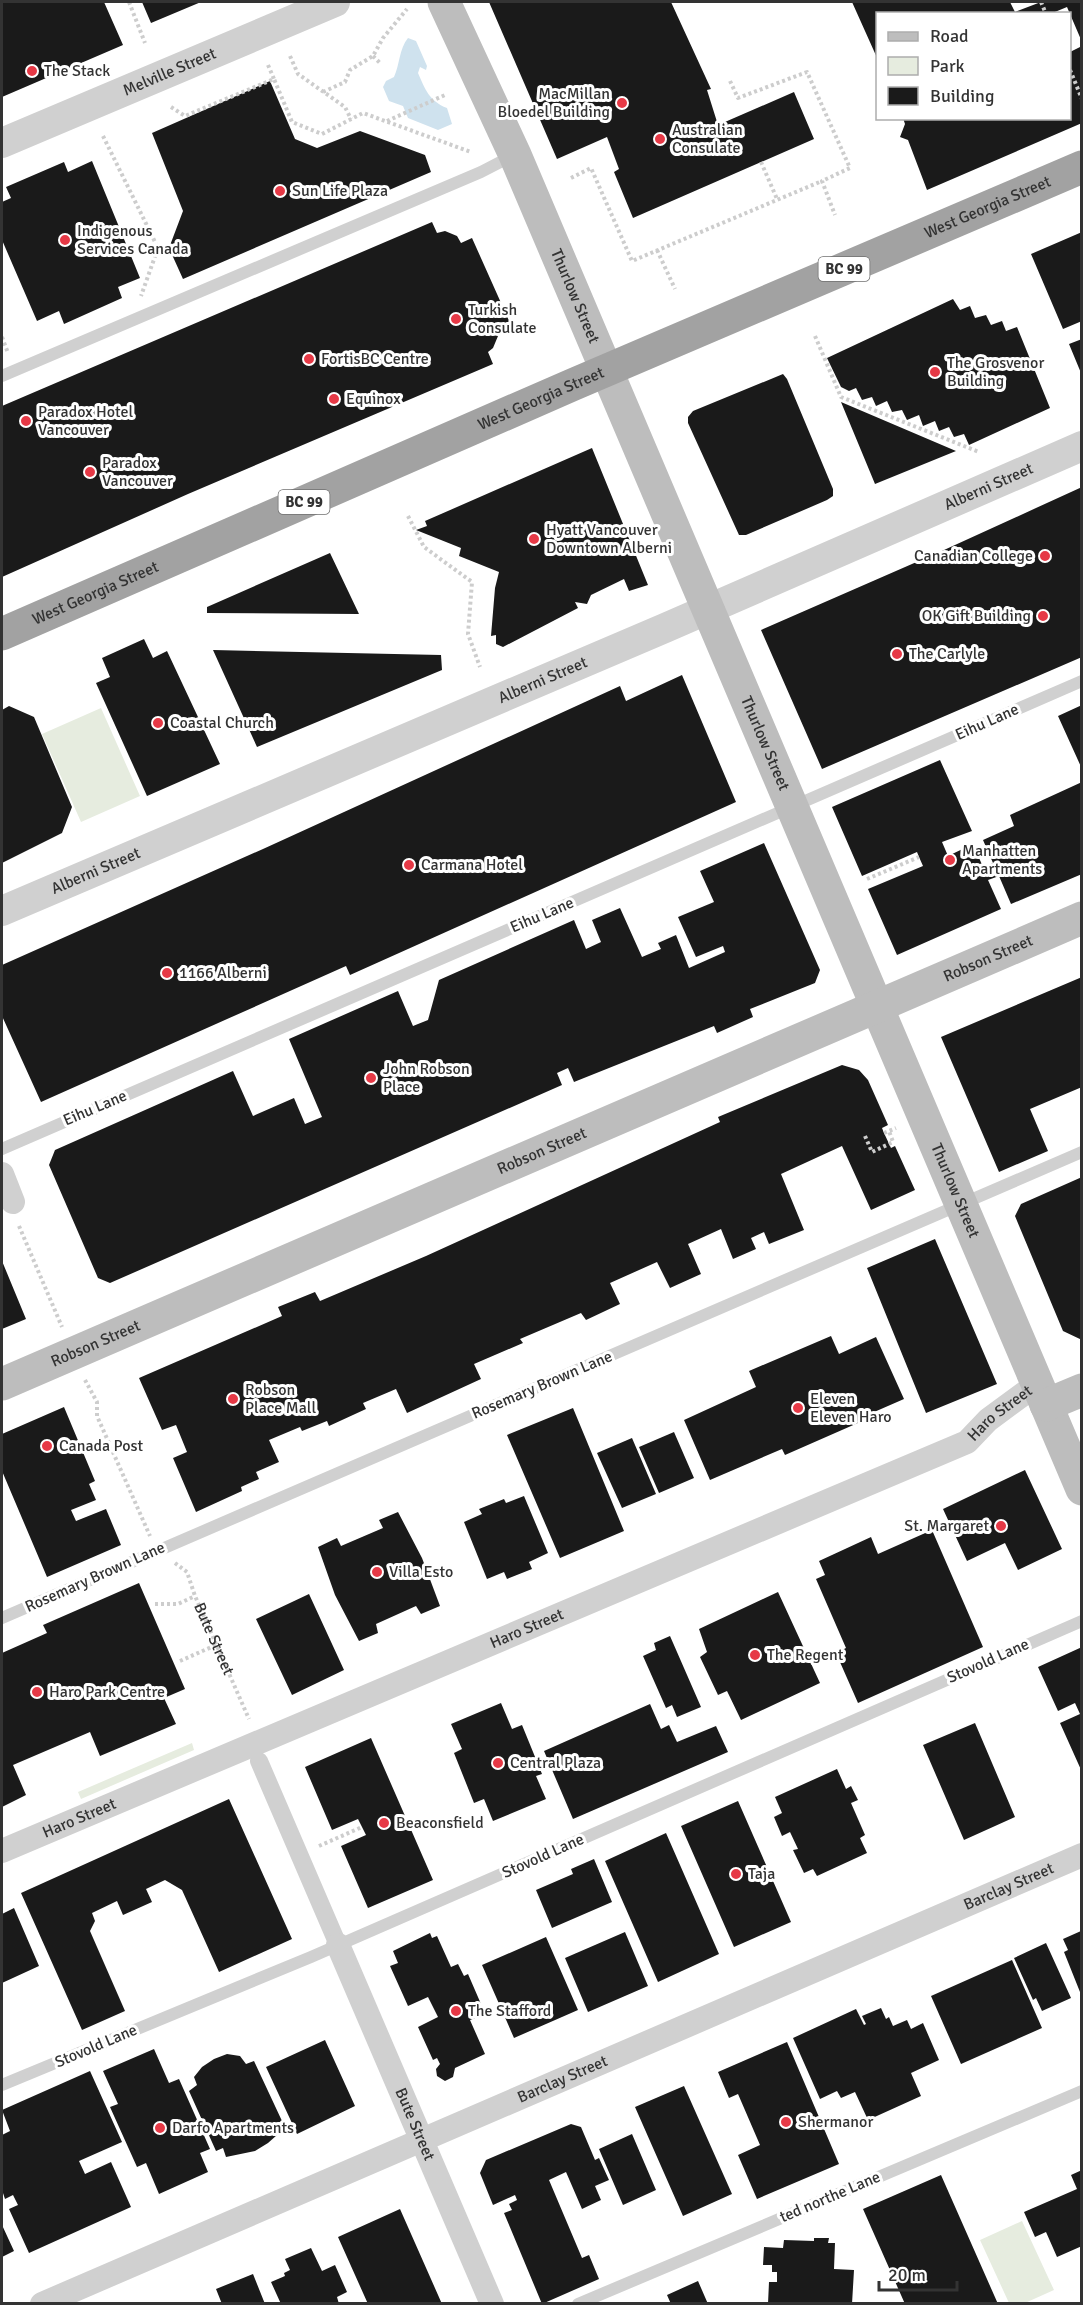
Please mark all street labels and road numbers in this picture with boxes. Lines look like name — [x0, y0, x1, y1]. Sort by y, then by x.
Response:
street label: Melville Street — [120, 43, 220, 101]
street label: West Georgia Street — [921, 171, 1054, 243]
street label: Thurlow Street — [546, 246, 604, 347]
road number: BC 99 — [818, 257, 870, 281]
street label: West Georgia Street — [475, 362, 607, 435]
street label: Alberni Street — [941, 458, 1037, 515]
road number: BC 99 — [278, 490, 330, 514]
street label: West Georgia Street — [29, 557, 162, 629]
street label: Alberni Street — [495, 652, 591, 708]
street label: Thurlow Street — [736, 693, 794, 794]
street label: Eihu Lane — [952, 699, 1022, 745]
street label: Alberni Street — [48, 843, 144, 899]
street label: Eihu Lane — [507, 893, 577, 937]
street label: Robson Street — [940, 930, 1036, 987]
street label: Eihu Lane — [60, 1086, 130, 1130]
street label: Robson Street — [494, 1123, 590, 1179]
street label: Thurlow Street — [926, 1140, 984, 1241]
street label: Robson Street — [48, 1315, 144, 1372]
street label: Rosemary Brown Lane — [469, 1346, 615, 1424]
street label: Haro Street — [963, 1381, 1037, 1445]
street label: Rosemary Brown Lane — [22, 1537, 168, 1617]
street label: Bute Street — [189, 1599, 239, 1678]
street label: Haro Street — [487, 1604, 567, 1653]
street label: Stovold Lane — [944, 1634, 1032, 1688]
street label: Haro Street — [39, 1794, 120, 1843]
street label: Stovold Lane — [499, 1829, 587, 1883]
street label: Barclay Street — [961, 1858, 1057, 1915]
street label: Stovold Lane — [52, 2020, 140, 2072]
street label: Barclay Street — [514, 2051, 611, 2108]
street label: Bute Street — [390, 2085, 439, 2164]
street label: ted northe Lane — [777, 2167, 883, 2227]

